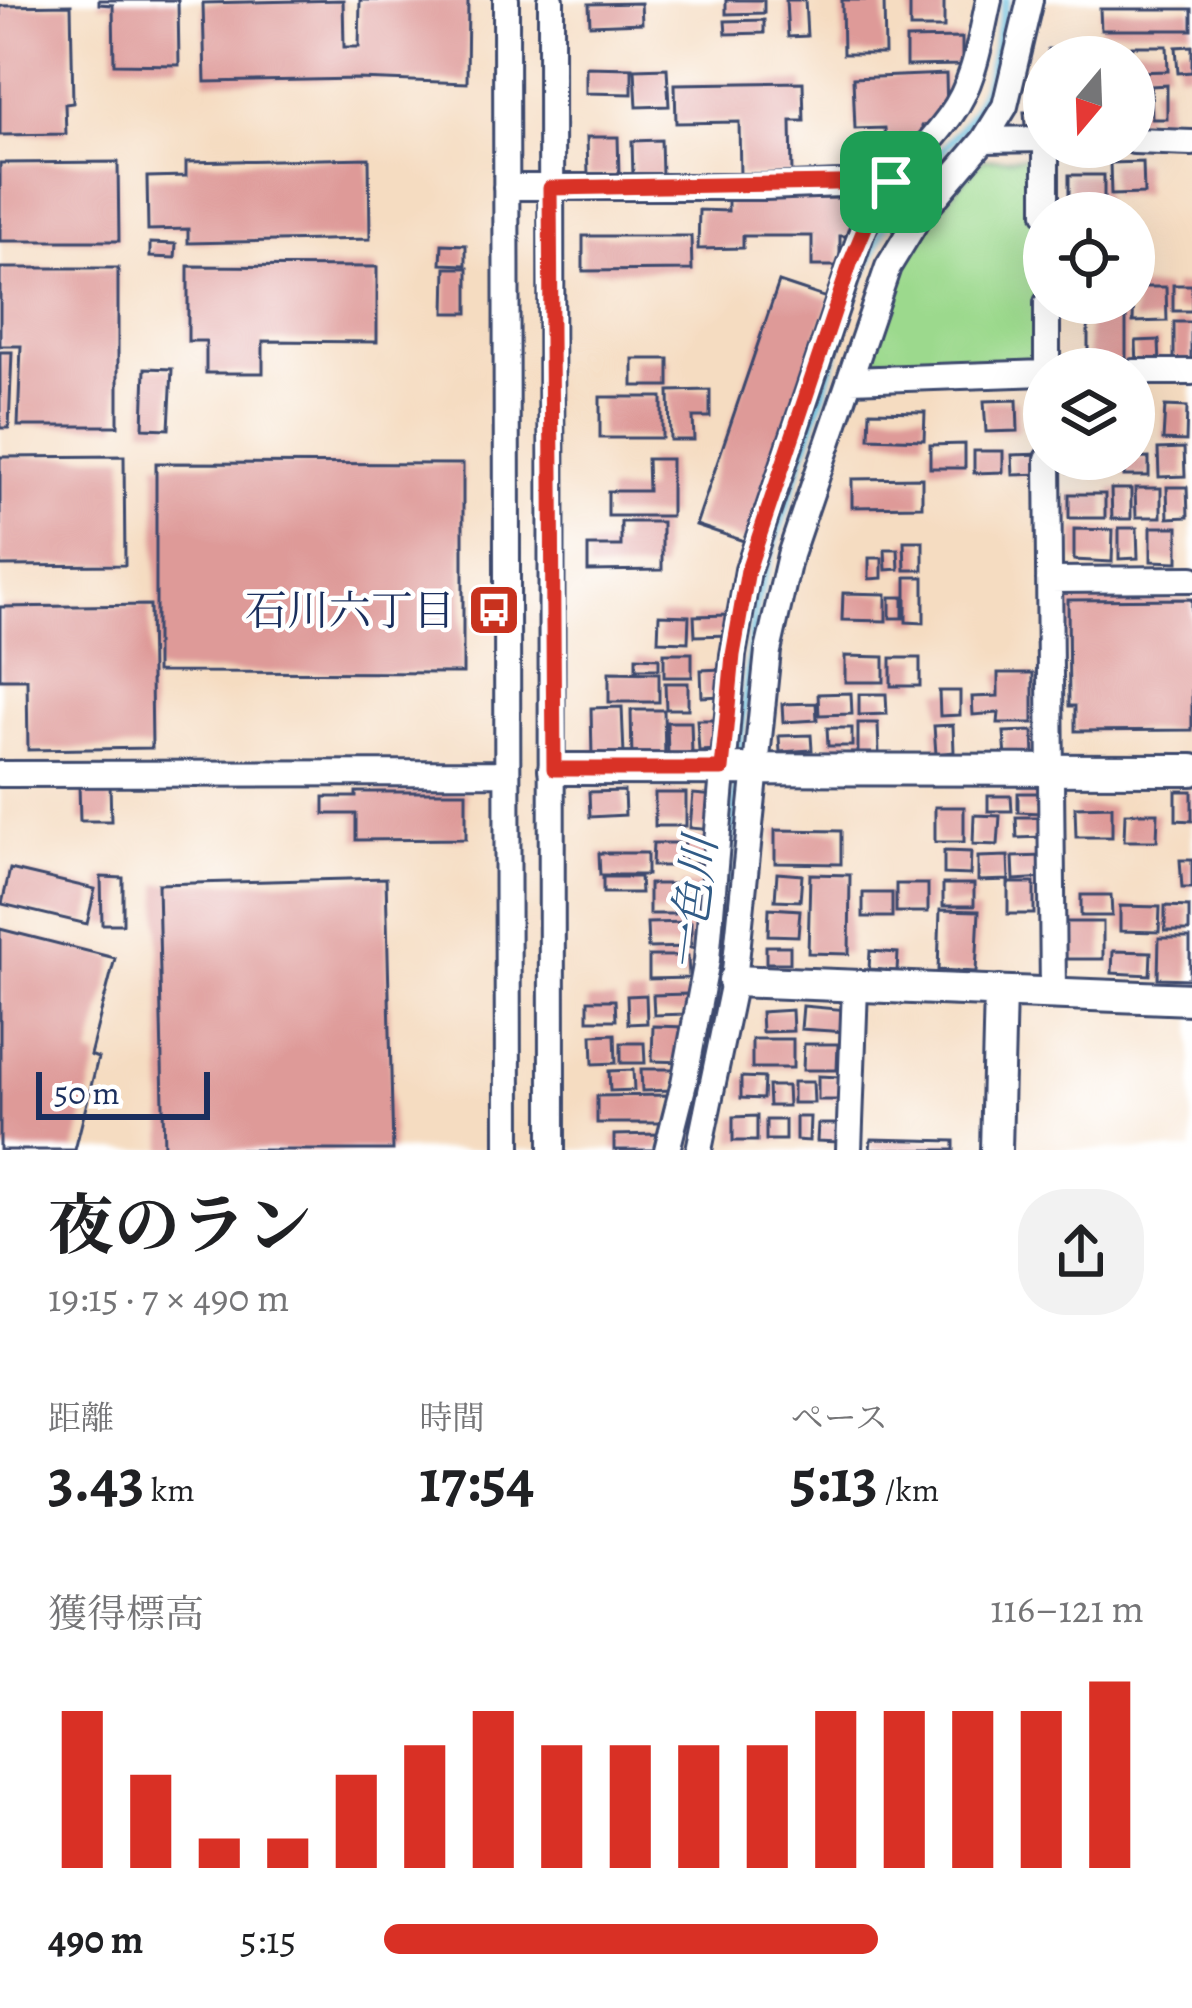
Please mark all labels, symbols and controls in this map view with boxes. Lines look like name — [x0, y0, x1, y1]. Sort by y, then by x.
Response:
north arrow — [1023, 36, 1155, 168]
map controls — [1023, 36, 1155, 480]
pin — [840, 131, 942, 233]
icon: arrive — [858, 149, 924, 215]
button: locate — [1023, 192, 1155, 324]
button: layers — [1023, 348, 1155, 480]
place label: 石川六丁目 — [245, 582, 455, 639]
bus stop icon: 石川六丁目 — [466, 582, 522, 638]
water label: 一色川 — [654, 828, 733, 975]
scale bar — [36, 1066, 210, 1119]
text: 50 m — [54, 1070, 120, 1115]
text: 夜のラン — [48, 1181, 312, 1271]
button: share — [1018, 1189, 1144, 1315]
text: 19:15 · 7 × 490 m — [48, 1271, 290, 1324]
text: 距離 — [48, 1395, 114, 1440]
text: 時間 — [419, 1395, 485, 1440]
text: ペース — [791, 1395, 888, 1440]
text: 3.43 — [48, 1440, 144, 1522]
text: 17:54 — [419, 1440, 535, 1522]
text: 5:13 — [791, 1440, 878, 1522]
text: km — [144, 1467, 195, 1512]
text: /km — [878, 1467, 939, 1512]
text: 116–121 m — [990, 1582, 1144, 1635]
text: 獲得標高 — [48, 1587, 204, 1640]
text: 490 m — [48, 1913, 143, 1966]
text: 5:15 — [240, 1913, 296, 1966]

